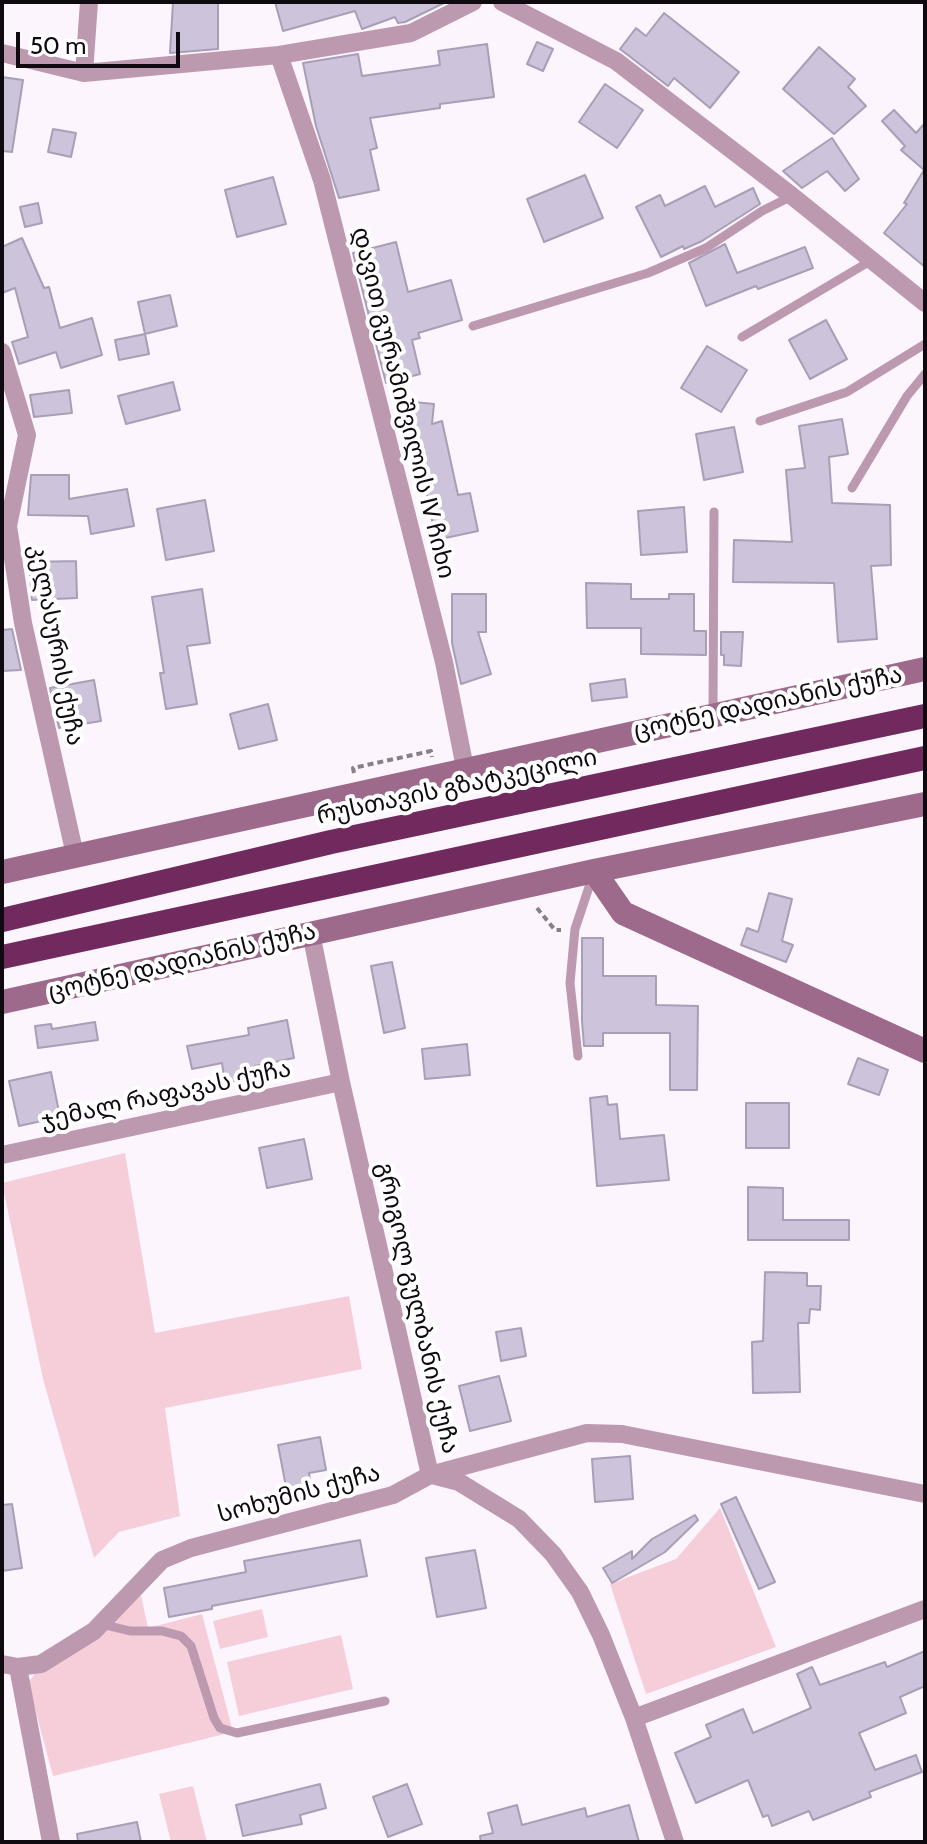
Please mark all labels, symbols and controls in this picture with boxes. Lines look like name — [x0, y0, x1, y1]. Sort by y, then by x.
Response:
scale bar — [20, 16, 184, 66]
text: 50 m — [30, 31, 86, 60]
street label: დავით გურამიშვილის IV ჩიხი — [345, 224, 461, 582]
street label: კელასურის ქუჩა — [22, 542, 90, 748]
street label: ცოტნე დადიანის ქუჩა — [631, 660, 905, 746]
street label: რუსთავის გზატკეცილი — [314, 743, 600, 831]
street label: ცოტნე დადიანის ქუჩა — [45, 917, 319, 1007]
street label: ჯემალ რაფავას ქუჩა — [38, 1054, 294, 1136]
street label: გრიგოლ გულბანის ქუჩა — [369, 1159, 465, 1457]
street label: სოხუმის ქუჩა — [215, 1458, 383, 1530]

